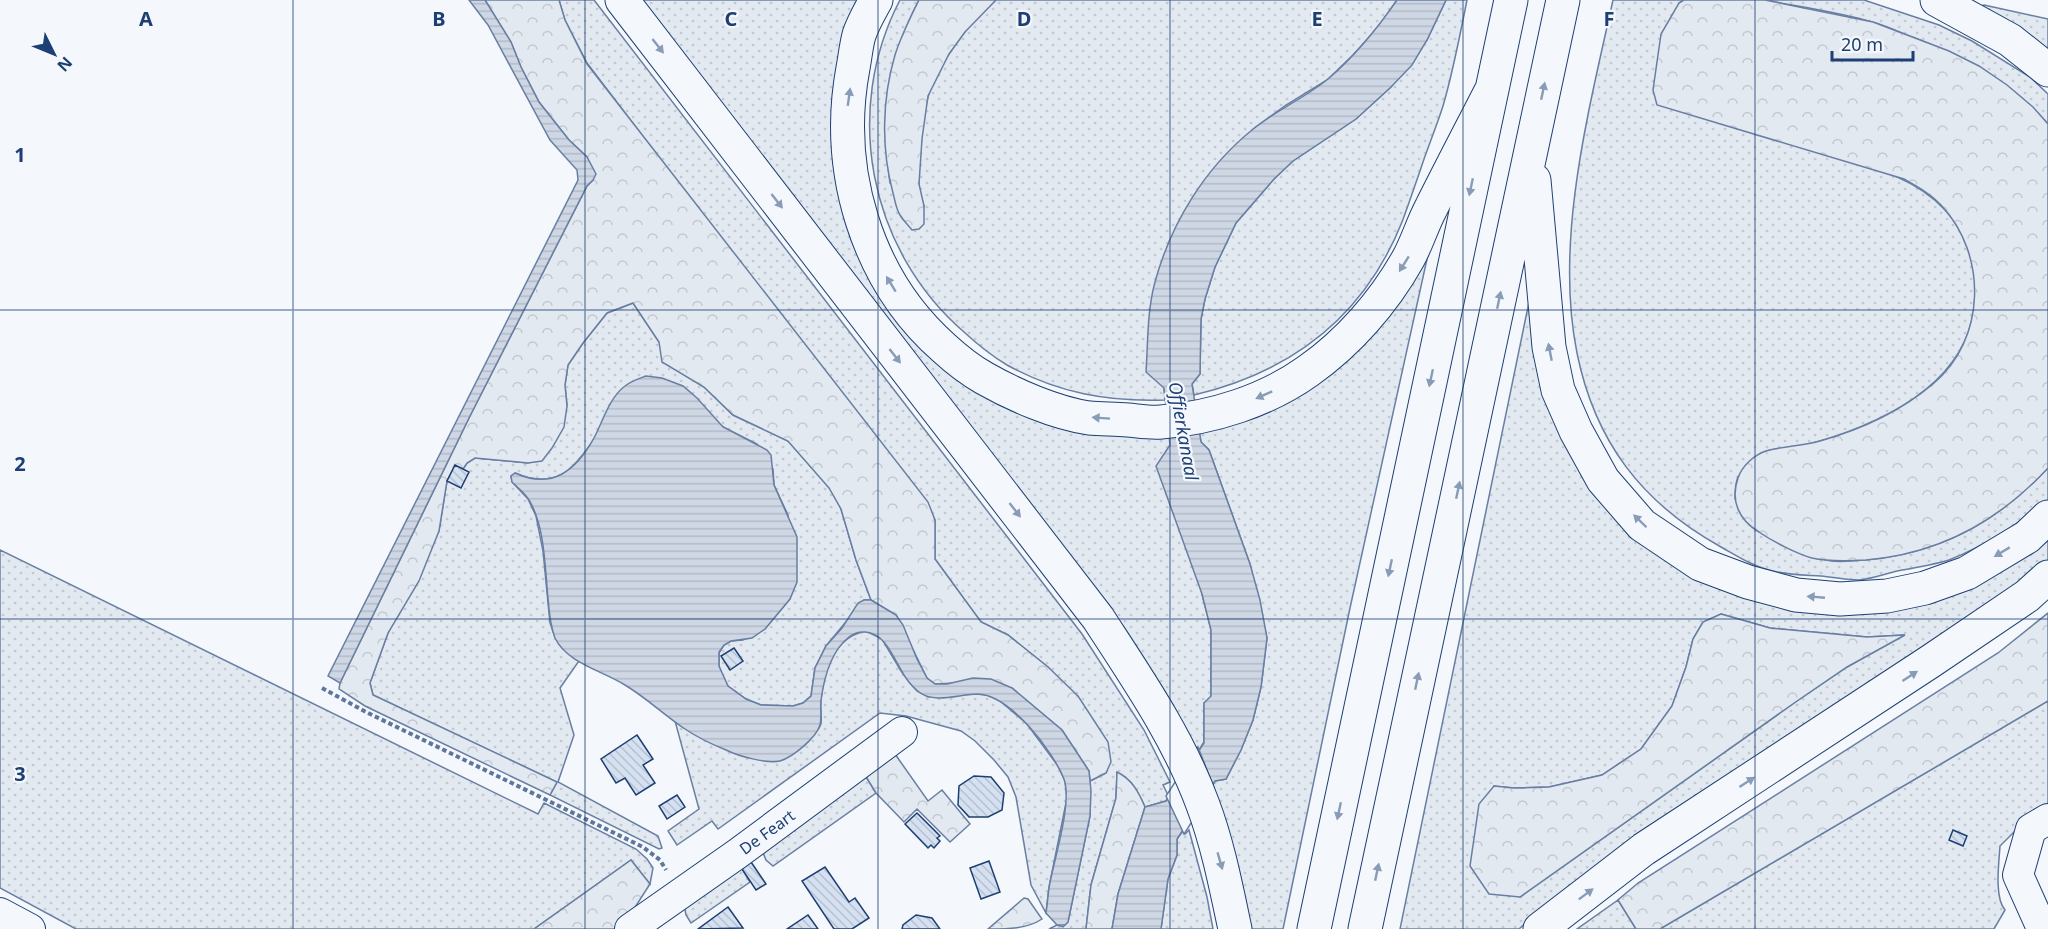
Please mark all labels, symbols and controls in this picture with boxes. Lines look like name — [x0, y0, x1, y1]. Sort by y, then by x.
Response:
text: A — [139, 5, 153, 32]
text: B — [432, 5, 446, 32]
text: C — [725, 5, 738, 32]
text: D — [1017, 5, 1031, 32]
text: E — [1311, 5, 1323, 32]
text: F — [1604, 5, 1614, 32]
north arrow — [24, 24, 84, 84]
scale bar — [1832, 24, 1913, 62]
text: 20 m — [1841, 32, 1883, 56]
one-way arrow — [651, 39, 663, 54]
text: N — [52, 52, 77, 76]
one-way arrow — [1539, 82, 1549, 100]
one-way arrow — [844, 88, 853, 107]
text: 1 — [14, 141, 26, 168]
one-way arrow — [1466, 178, 1475, 197]
one-way arrow — [770, 193, 783, 209]
one-way arrow — [1398, 256, 1409, 273]
one-way arrow — [886, 276, 897, 292]
one-way arrow — [1495, 290, 1504, 309]
one-way arrow — [1545, 342, 1554, 361]
one-way arrow — [889, 348, 901, 363]
one-way arrow — [1426, 368, 1435, 387]
water label: Offierkanaal — [1164, 380, 1205, 483]
one-way arrow — [1254, 390, 1272, 400]
one-way arrow — [1091, 414, 1110, 423]
text: 2 — [14, 450, 26, 477]
one-way arrow — [1454, 481, 1463, 500]
one-way arrow — [1008, 502, 1020, 517]
one-way arrow — [1633, 514, 1647, 529]
one-way arrow — [1994, 547, 2010, 558]
one-way arrow — [1385, 559, 1394, 578]
one-way arrow — [1806, 592, 1825, 602]
one-way arrow — [1901, 670, 1918, 681]
one-way arrow — [1413, 672, 1423, 690]
text: 3 — [14, 760, 26, 787]
one-way arrow — [1738, 777, 1755, 788]
one-way arrow — [1334, 801, 1343, 820]
street label: De Feart — [735, 804, 799, 860]
one-way arrow — [1216, 852, 1226, 870]
one-way arrow — [1373, 862, 1382, 881]
one-way arrow — [1579, 888, 1594, 900]

